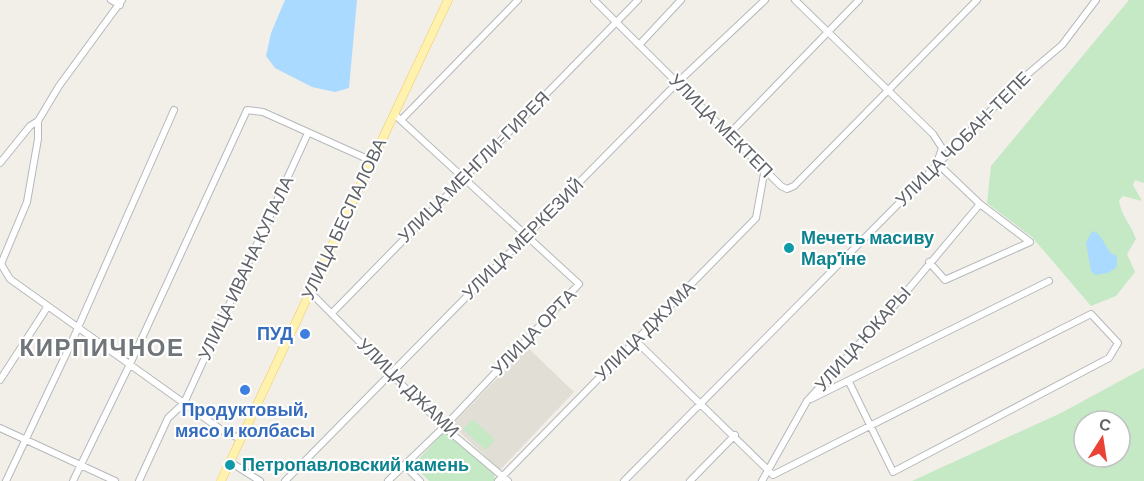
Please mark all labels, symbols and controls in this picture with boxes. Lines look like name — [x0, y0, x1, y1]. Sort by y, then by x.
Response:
street label: УЛИЦА ЧОБАН-ТЕПЕ — [890, 66, 1034, 210]
street label: УЛИЦА МЕКТЕП — [665, 69, 778, 182]
street label: УЛИЦА МЕНГЛИ-ГИРЕЯ — [393, 86, 553, 246]
street label: УЛИЦА БЕСПАЛОВА — [296, 134, 390, 303]
street label: УЛИЦА ИВАНА КУПАЛА — [193, 172, 297, 363]
street label: УЛИЦА МЕРКЕЗИЙ — [457, 173, 587, 303]
place label: Мечеть масиву Мар'їне — [801, 226, 934, 269]
marker: Мечеть масиву Мар'їне — [782, 241, 796, 255]
street label: УЛИЦА ДЖУМА — [590, 276, 699, 385]
street label: УЛИЦА ЮКАРЫ — [810, 282, 915, 395]
street label: УЛИЦА ОРТА — [486, 283, 580, 379]
place label: ПУД — [257, 322, 293, 344]
marker: ПУД — [298, 327, 312, 341]
district label: КИРПИЧНОЕ — [20, 332, 184, 361]
street label: УЛИЦА ДЖАМИ — [353, 333, 464, 441]
marker: Продуктовый, мясо и колбасы — [238, 383, 252, 397]
place label: Продуктовый, мясо и колбасы — [175, 398, 315, 441]
north arrow — [1072, 409, 1132, 469]
text: С — [1098, 413, 1113, 434]
place label: Петропавловский камень — [242, 453, 469, 475]
marker: Петропавловский камень — [223, 458, 237, 472]

